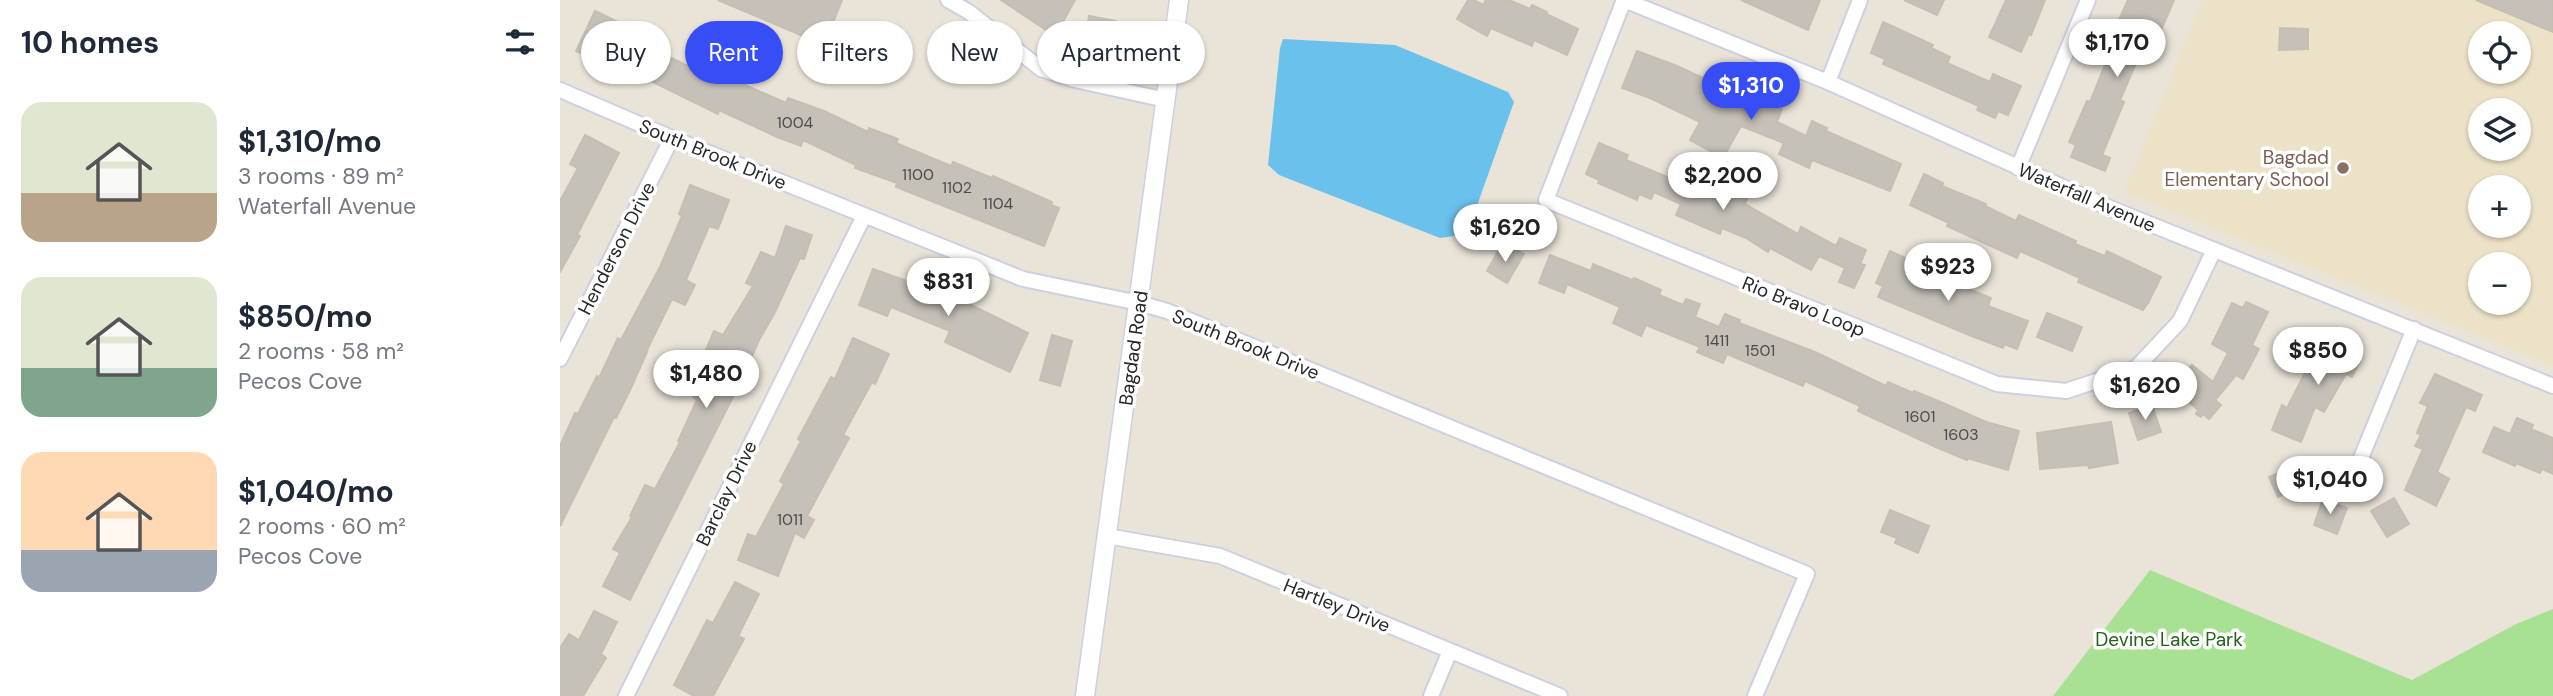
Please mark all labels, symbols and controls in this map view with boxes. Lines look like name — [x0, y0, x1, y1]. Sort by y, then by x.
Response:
pin: $1,170 — [2060, 20, 2174, 79]
chip: Buy — [581, 21, 671, 84]
chip: Rent — [685, 21, 783, 84]
chip: Filters — [797, 21, 913, 84]
chip: New — [927, 21, 1023, 84]
chip: Apartment — [1037, 21, 1205, 84]
map controls — [2468, 21, 2531, 315]
button: locate — [2468, 21, 2531, 84]
text: 10 homes — [21, 23, 159, 62]
icon: filters — [501, 23, 539, 61]
text: $1,170 — [2085, 27, 2149, 57]
pin: $1,310 — [1694, 62, 1808, 122]
text: $1,310 — [1718, 70, 1784, 100]
button: layers — [2468, 98, 2531, 161]
house number: 1004 — [777, 112, 814, 133]
street label: South Brook Drive — [635, 113, 790, 195]
text: $1,310/mo — [238, 122, 382, 161]
icon: home — [77, 130, 161, 214]
place label: Bagdad Elementary School — [2165, 145, 2329, 192]
pin: $2,200 — [1666, 152, 1780, 212]
street label: Waterfall Avenue — [2014, 157, 2159, 238]
text: $2,200 — [1684, 160, 1762, 190]
marker: Bagdad Elementary School — [2335, 160, 2351, 176]
text: 3 rooms · 89 m² — [238, 161, 404, 191]
house number: 1100 — [902, 164, 934, 185]
button: + — [2468, 175, 2531, 238]
street label: Henderson Drive — [572, 177, 661, 319]
house number: 1102 — [942, 177, 972, 198]
text: Waterfall Avenue — [238, 191, 416, 221]
house number: 1104 — [983, 193, 1014, 214]
pin: $1,620 — [1448, 204, 1562, 264]
text: $1,620 — [1469, 212, 1541, 242]
pin: $923 — [1907, 244, 1989, 303]
text: $923 — [1920, 251, 1976, 281]
button: − — [2468, 252, 2531, 315]
pin: $831 — [907, 258, 989, 318]
text: $831 — [923, 266, 973, 296]
street label: Rio Bravo Loop — [1739, 270, 1869, 343]
street label: Bagdad Road — [1113, 289, 1154, 407]
text: $850/mo — [238, 297, 372, 336]
street label: South Brook Drive — [1168, 303, 1323, 385]
icon: home — [77, 305, 161, 389]
pin: $850 — [2277, 328, 2359, 387]
house number: 1411 — [1705, 330, 1729, 351]
text: $850 — [2289, 335, 2347, 365]
text: 2 rooms · 58 m² — [238, 336, 404, 366]
house number: 1501 — [1745, 340, 1775, 361]
pin: $1,480 — [649, 350, 763, 410]
text: $1,480 — [669, 358, 743, 388]
pin: $1,620 — [2088, 362, 2202, 422]
text: Pecos Cove — [238, 366, 362, 396]
text: $1,620 — [2109, 370, 2181, 400]
house number: 1601 — [1905, 406, 1935, 427]
house number: 1603 — [1943, 424, 1979, 445]
street label: Barclay Drive — [690, 436, 763, 550]
pin: $1,040 — [2273, 456, 2387, 516]
text: $1,040 — [2292, 464, 2368, 494]
text: $1,040/mo — [238, 472, 394, 511]
icon: home — [77, 480, 161, 564]
house number: 1011 — [777, 509, 803, 530]
text: 2 rooms · 60 m² — [238, 511, 406, 541]
text: Pecos Cove — [238, 541, 362, 571]
street label: Hartley Drive — [1280, 573, 1394, 638]
park label: Devine Lake Park — [2095, 627, 2243, 652]

